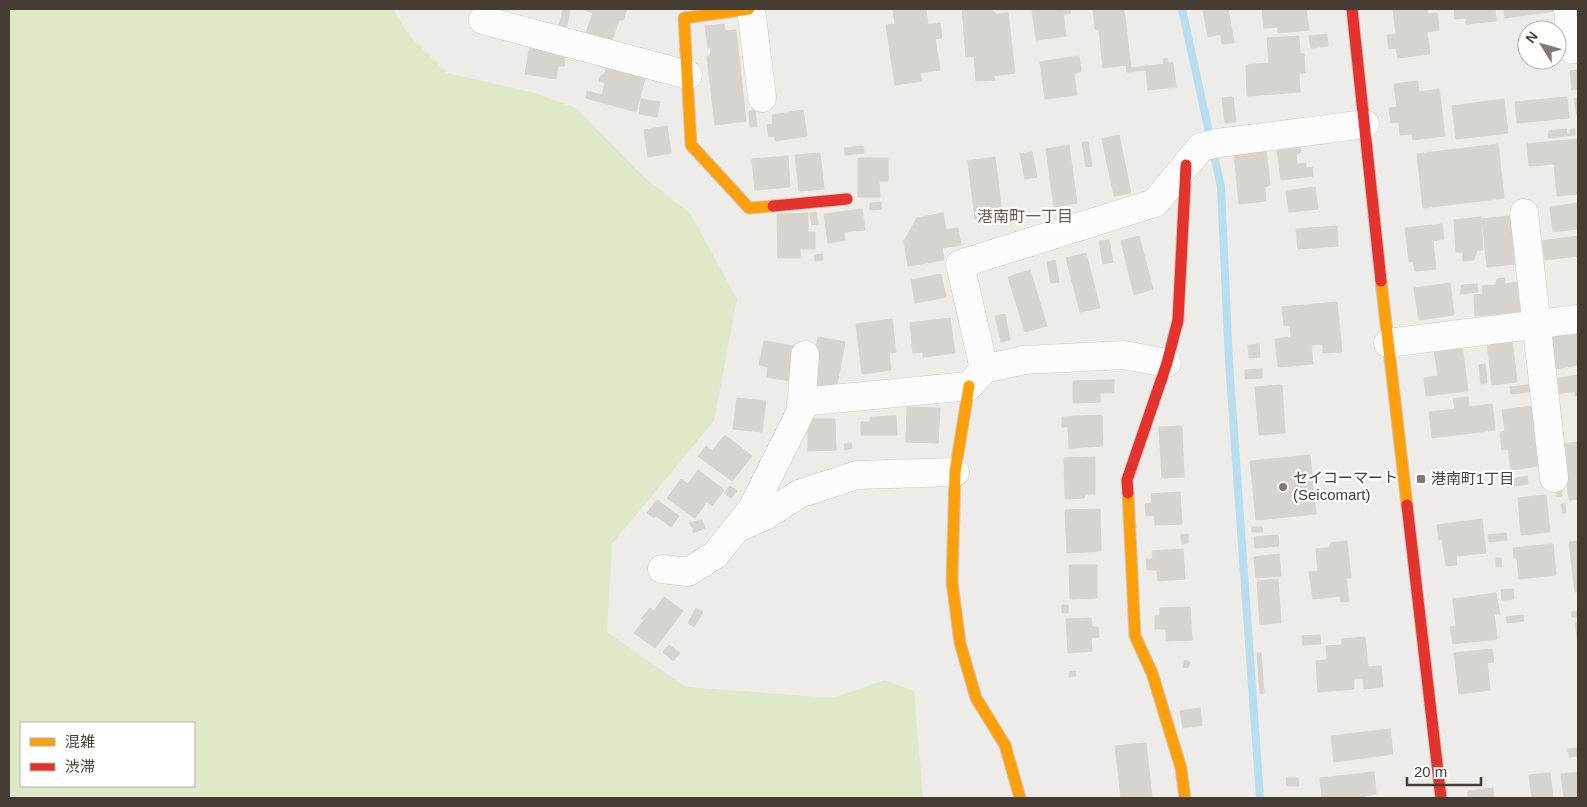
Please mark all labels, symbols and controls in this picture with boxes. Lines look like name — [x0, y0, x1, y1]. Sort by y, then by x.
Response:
north arrow — [1517, 20, 1567, 70]
text: N — [1522, 28, 1541, 46]
district label: 港南町一丁目 — [977, 208, 1073, 225]
place label: セイコーマート (Seicomart) — [1293, 469, 1398, 503]
place label: 港南町1丁目 — [1431, 470, 1514, 487]
marker: 港南町1丁目 — [1415, 473, 1427, 485]
marker: セイコーマート (Seicomart) — [1277, 481, 1289, 493]
legend — [20, 722, 195, 787]
text: 混雑 — [65, 733, 95, 750]
scale bar — [1407, 754, 1481, 786]
text: 渋滞 — [65, 758, 95, 775]
text: 20 m — [1414, 763, 1447, 780]

